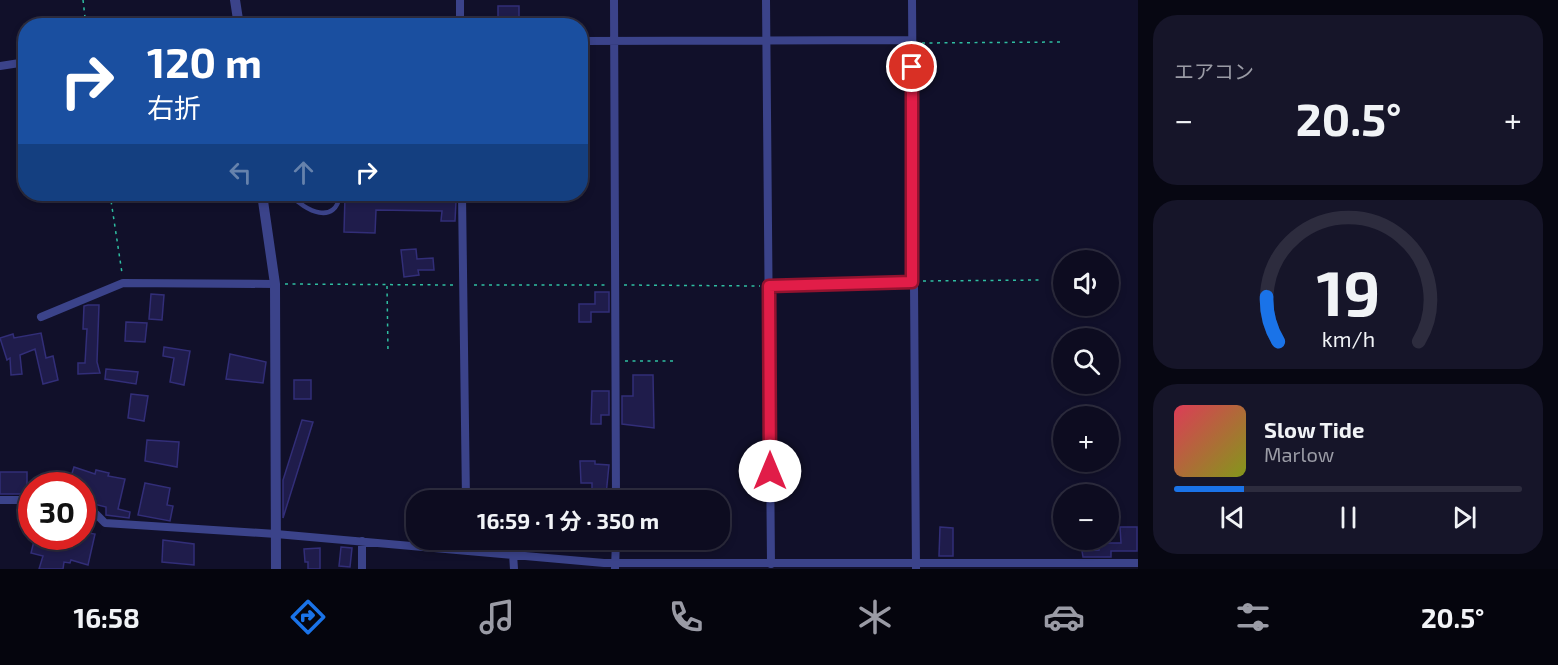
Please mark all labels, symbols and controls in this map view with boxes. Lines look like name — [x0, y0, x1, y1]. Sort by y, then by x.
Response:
text: 120 m — [147, 36, 262, 86]
pin — [886, 41, 937, 92]
icon: right — [48, 42, 126, 120]
icon: arrive — [895, 50, 928, 83]
text: エアコン — [1174, 59, 1254, 83]
text: 右折 — [147, 91, 201, 123]
text: 20.5° — [1296, 91, 1401, 145]
text: − — [1174, 99, 1193, 139]
text: + — [1504, 99, 1522, 139]
icon: left — [224, 156, 257, 189]
icon: ahead — [287, 156, 320, 189]
icon: right — [350, 156, 383, 189]
map controls — [1053, 250, 1119, 550]
button: sound — [1053, 250, 1119, 316]
text: 19 — [1316, 254, 1380, 329]
text: km/h — [1321, 326, 1375, 351]
button: search — [1053, 328, 1119, 394]
button: + — [1053, 406, 1119, 472]
text: Slow Tide — [1264, 416, 1364, 442]
position arrow — [738, 439, 802, 503]
text: Marlow — [1264, 442, 1334, 466]
speed limit sign: 30 — [18, 472, 96, 550]
button: − — [1053, 484, 1119, 550]
icon: previous — [1216, 501, 1249, 534]
icon: pause — [1332, 501, 1365, 534]
icon: next — [1448, 501, 1481, 534]
text: 16:59 · 1 分 · 350 m — [477, 507, 659, 533]
icon: directions — [287, 596, 329, 638]
icon: music — [476, 596, 518, 638]
icon: phone — [665, 596, 707, 638]
icon: climate — [854, 596, 896, 638]
icon: car — [1043, 596, 1085, 638]
icon: filters — [1232, 596, 1274, 638]
text: 16:58 — [74, 601, 140, 633]
text: 20.5° — [1421, 601, 1484, 633]

